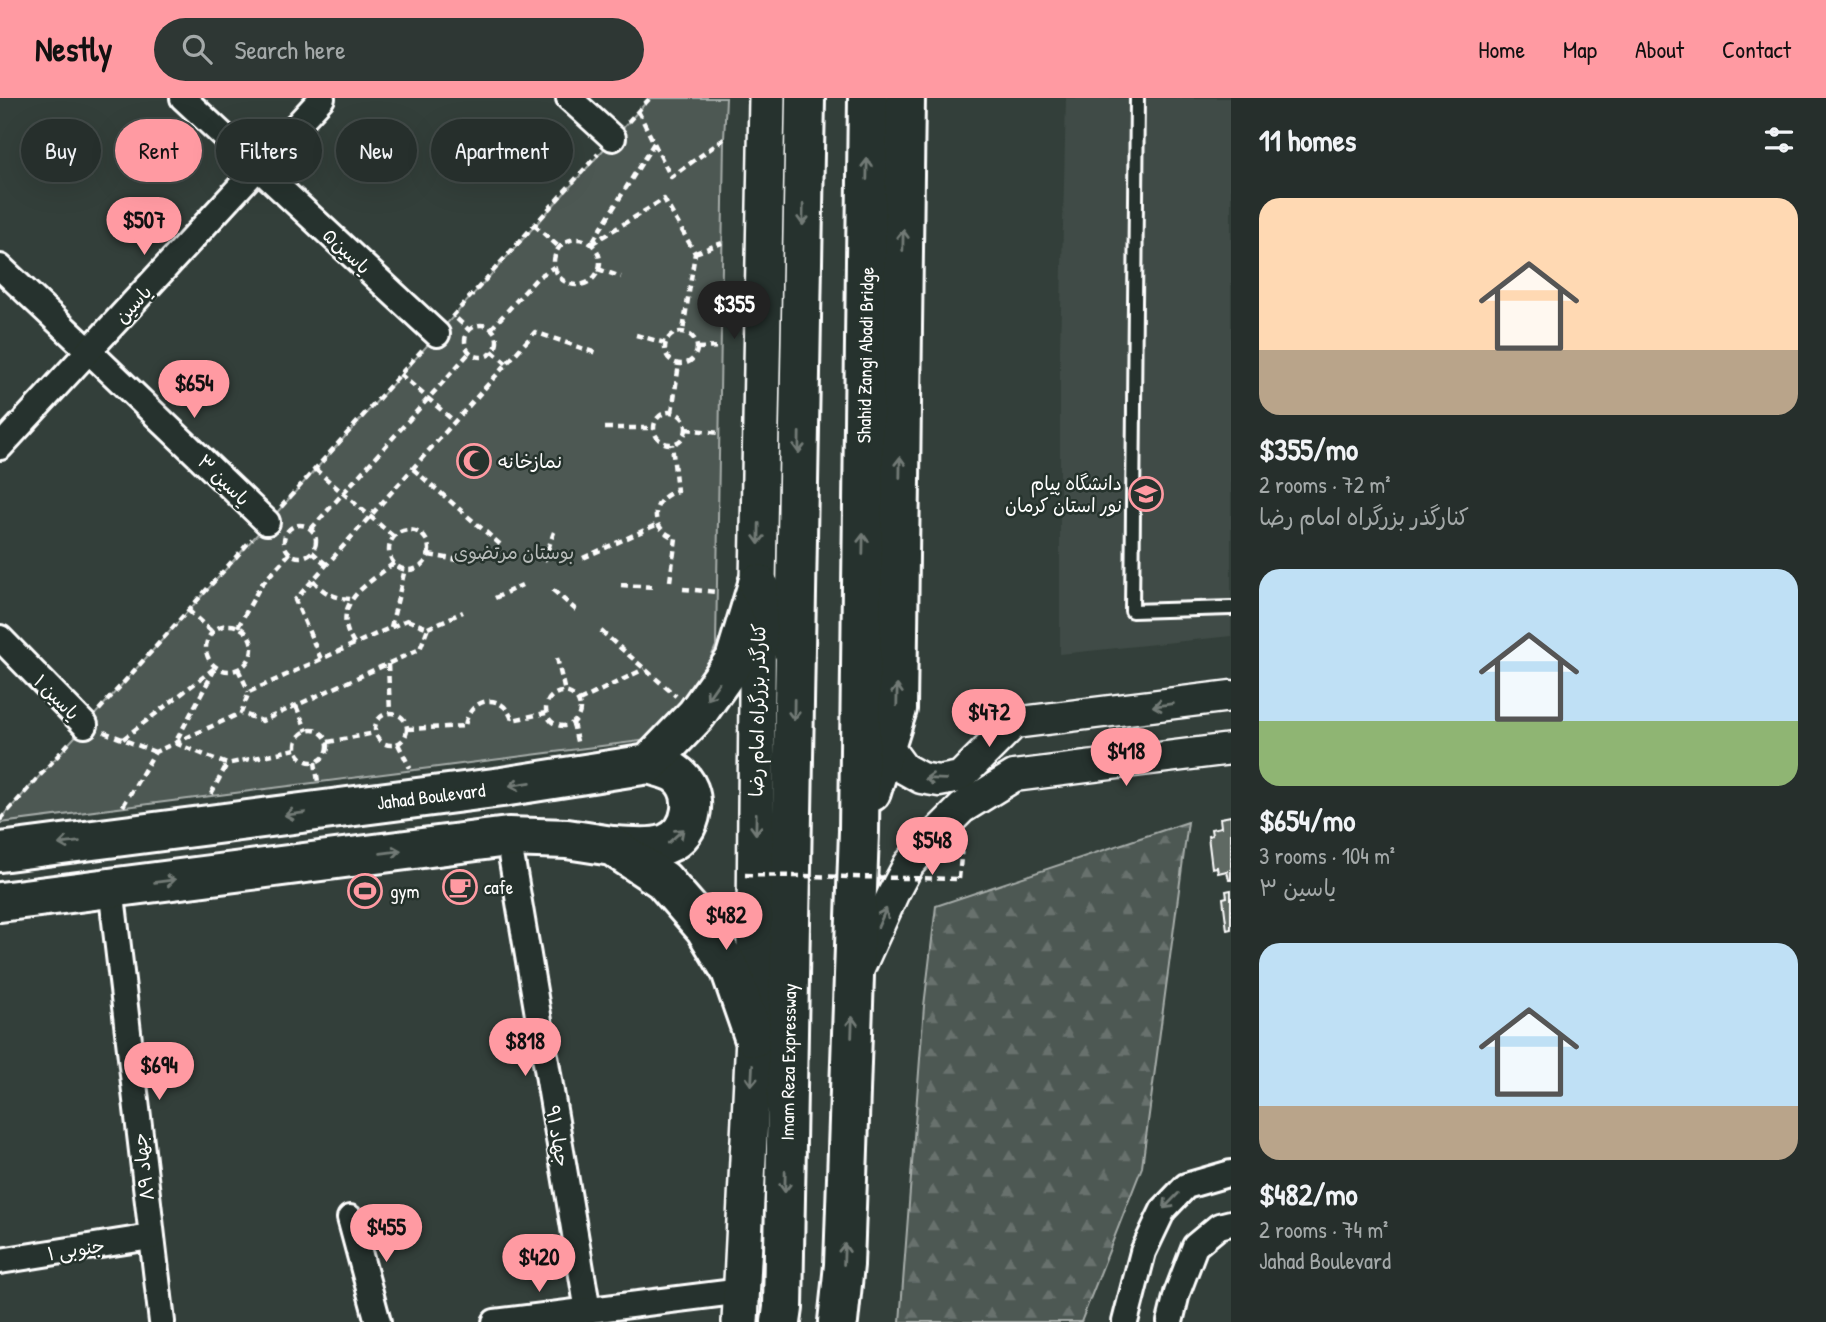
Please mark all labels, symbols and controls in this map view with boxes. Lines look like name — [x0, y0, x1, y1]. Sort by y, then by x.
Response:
search box — [154, 18, 644, 81]
text: Nestly — [35, 27, 112, 71]
icon: search — [178, 30, 216, 68]
text: Search here — [234, 32, 346, 67]
text: Home — [1478, 33, 1525, 65]
text: Map — [1563, 33, 1597, 65]
text: About — [1635, 33, 1684, 65]
text: Contact — [1722, 33, 1791, 65]
chip: Buy — [21, 119, 101, 182]
chip: Rent — [115, 119, 202, 182]
chip: Filters — [216, 119, 322, 182]
chip: New — [336, 119, 417, 182]
chip: Apartment — [431, 119, 573, 182]
text: 11 homes — [1259, 120, 1356, 160]
icon: filters — [1760, 121, 1798, 159]
one-way arrow — [861, 158, 874, 181]
pin: $507 — [103, 198, 185, 257]
one-way arrow — [796, 203, 810, 226]
text: $507 — [122, 204, 166, 235]
street label: یاسین۵ — [317, 222, 377, 280]
one-way arrow — [896, 228, 910, 251]
icon: home — [1466, 243, 1592, 369]
street label: Shahid Zangi Abadi Bridge — [850, 266, 880, 443]
street label: یاسین — [109, 279, 157, 329]
pin: $355 — [693, 282, 775, 341]
text: $355 — [713, 288, 755, 319]
pin: $654 — [153, 360, 235, 420]
text: $654 — [174, 367, 214, 398]
text: $355/mo — [1259, 429, 1358, 469]
one-way arrow — [792, 431, 806, 454]
mosque icon: نمازخانه — [455, 442, 493, 480]
street label: یاسین ۳ — [192, 448, 256, 512]
place label: نمازخانه — [498, 448, 562, 474]
one-way arrow — [893, 456, 907, 479]
text: 2 rooms · 72 m² — [1259, 469, 1391, 500]
place label: دانشگاه پیام نور استان کرمان — [1005, 470, 1122, 518]
school or university icon: دانشگاه پیام نور استان کرمان — [1127, 475, 1165, 513]
text: کنارگذر بزرگراه امام رضا — [1259, 501, 1469, 532]
one-way arrow — [752, 522, 765, 545]
one-way arrow — [856, 533, 870, 556]
park label: بوستان مرتضوی — [454, 539, 574, 565]
icon: home — [1466, 614, 1592, 740]
street label: کنارگذر بزرگراه امام رضا — [742, 623, 774, 797]
street label: یاسین ۱ — [28, 668, 86, 726]
one-way arrow — [706, 681, 720, 700]
one-way arrow — [890, 683, 904, 706]
pin: $472 — [948, 690, 1030, 749]
text: $472 — [968, 696, 1010, 727]
one-way arrow — [787, 698, 801, 721]
one-way arrow — [1152, 698, 1175, 711]
pin: $418 — [1085, 728, 1167, 788]
text: $418 — [1107, 735, 1145, 766]
one-way arrow — [924, 773, 947, 786]
street label: Jahad Boulevard — [375, 776, 487, 816]
one-way arrow — [510, 778, 532, 791]
text: $654/mo — [1259, 800, 1355, 840]
one-way arrow — [284, 807, 307, 820]
one-way arrow — [749, 812, 762, 835]
pin: $548 — [891, 818, 973, 877]
text: $548 — [912, 824, 952, 855]
one-way arrow — [667, 827, 684, 844]
one-way arrow — [58, 836, 81, 849]
text: 3 rooms · 104 m² — [1259, 840, 1395, 871]
one-way arrow — [379, 845, 401, 858]
cafe icon: cafe — [441, 868, 479, 906]
sports icon: gym — [346, 872, 384, 910]
text: یاسین ۳ — [1259, 872, 1336, 903]
one-way arrow — [153, 874, 176, 887]
place label: cafe — [484, 874, 514, 900]
place label: gym — [390, 878, 419, 904]
pin: $482 — [685, 892, 767, 952]
text: $482 — [705, 899, 747, 930]
one-way arrow — [876, 908, 889, 929]
street label: Imam Reza Expressway — [774, 983, 802, 1141]
icon: home — [1466, 989, 1592, 1115]
one-way arrow — [846, 1015, 859, 1038]
pin: $818 — [484, 1018, 566, 1078]
text: $818 — [505, 1025, 545, 1056]
pin: $694 — [118, 1042, 200, 1102]
text: $694 — [140, 1049, 178, 1080]
one-way arrow — [745, 1064, 758, 1087]
street label: جهاد ۹۱ — [540, 1103, 576, 1169]
street label: جهاد ۸۹ — [126, 1131, 160, 1203]
one-way arrow — [779, 1171, 792, 1194]
text: $482/mo — [1259, 1174, 1358, 1214]
one-way arrow — [1163, 1192, 1180, 1209]
pin: $455 — [345, 1204, 427, 1264]
text: $455 — [366, 1211, 406, 1242]
text: 2 rooms · 74 m² — [1259, 1214, 1388, 1245]
street label: ۱ جنوبی — [45, 1232, 107, 1266]
pin: $420 — [498, 1234, 580, 1294]
text: $420 — [518, 1241, 560, 1272]
one-way arrow — [838, 1243, 851, 1266]
text: Jahad Boulevard — [1259, 1245, 1391, 1276]

